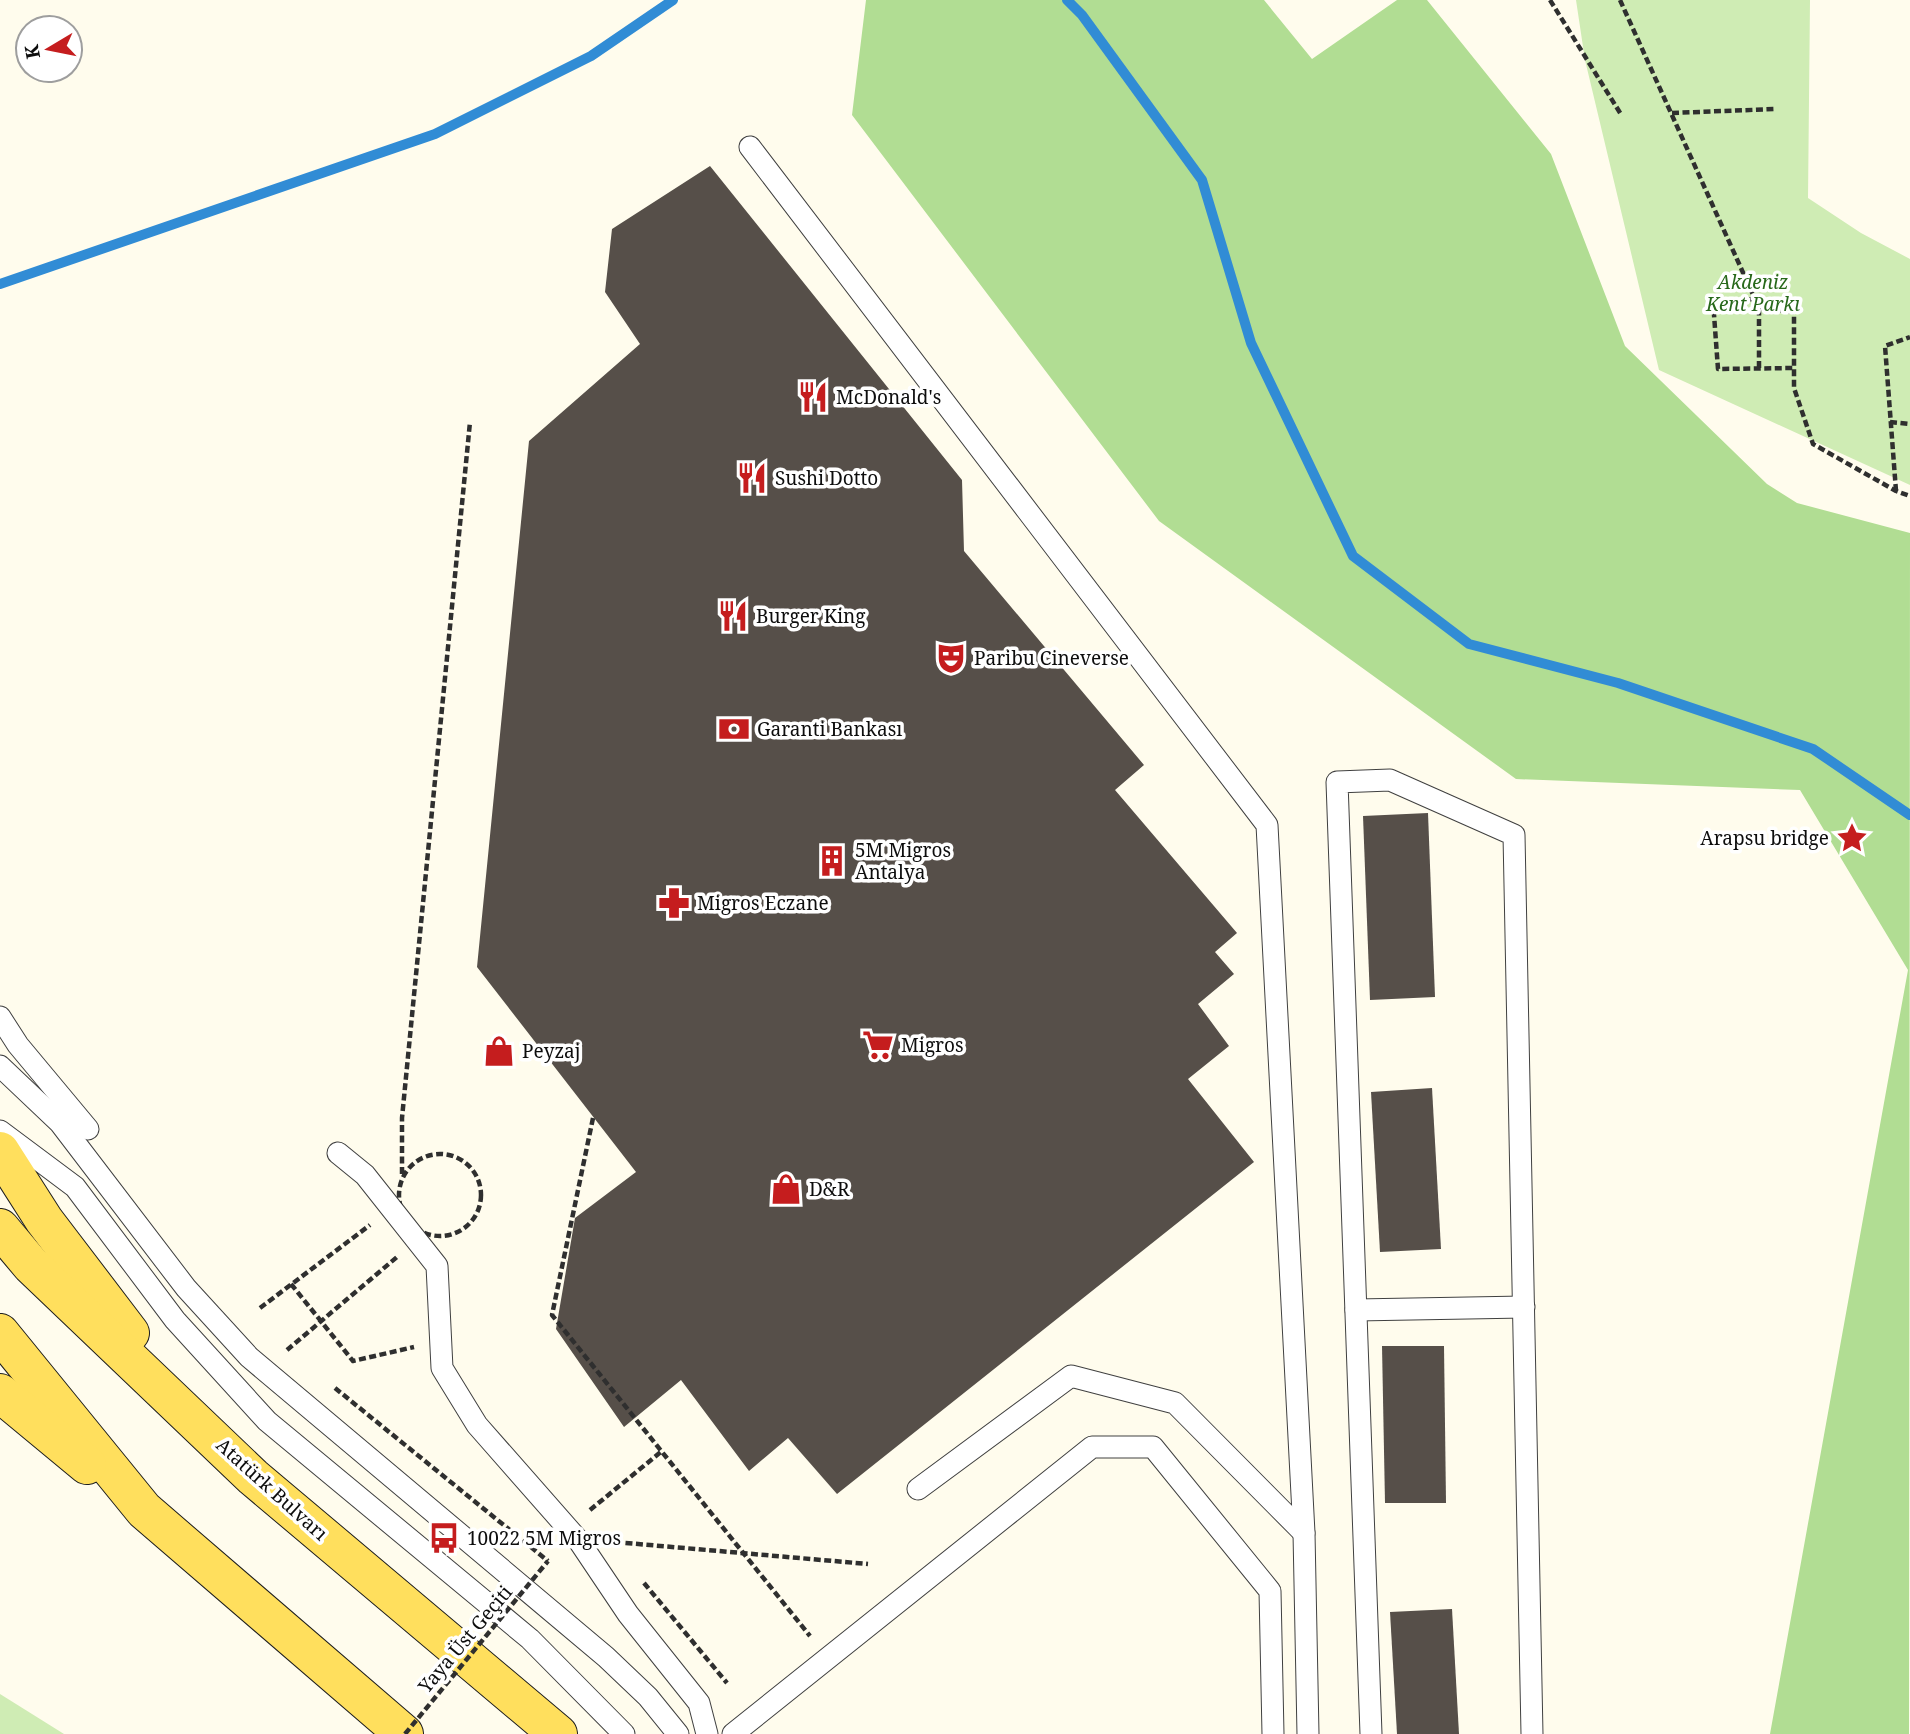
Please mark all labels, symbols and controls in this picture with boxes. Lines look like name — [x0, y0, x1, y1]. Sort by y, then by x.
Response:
north arrow — [14, 14, 84, 84]
text: K — [18, 43, 46, 61]
park label: Akdeniz Kent Parkı — [1705, 269, 1800, 317]
restaurant icon: McDonald's — [796, 380, 830, 414]
place label: McDonald's — [836, 384, 941, 410]
restaurant icon: Sushi Dotto — [735, 461, 769, 495]
place label: Sushi Dotto — [775, 465, 878, 491]
restaurant icon: Burger King — [716, 599, 750, 633]
place label: Burger King — [756, 603, 866, 629]
theatre icon: Paribu Cineverse — [934, 641, 968, 675]
place label: Paribu Cineverse — [974, 645, 1129, 671]
bank icon: Garanti Bankası — [717, 712, 751, 746]
place label: Garanti Bankası — [757, 716, 902, 742]
place icon: Arapsu bridge — [1835, 821, 1869, 855]
place label: Arapsu bridge — [1700, 825, 1829, 851]
place label: 5M Migros Antalya — [855, 837, 951, 885]
building icon: 5M Migros Antalya — [815, 844, 849, 878]
pharmacy icon: Migros Eczane — [657, 886, 691, 920]
place label: Migros Eczane — [697, 890, 829, 916]
supermarket icon: Migros — [861, 1028, 895, 1062]
place label: Migros — [901, 1032, 964, 1058]
shop icon: Peyzaj — [482, 1034, 516, 1068]
place label: Peyzaj — [522, 1038, 580, 1064]
shop icon: D&R — [769, 1172, 803, 1206]
place label: D&R — [809, 1176, 850, 1202]
street label: Atatürk Bulvarı — [211, 1432, 333, 1546]
bus stop icon: 10022 5M Migros — [427, 1521, 461, 1555]
place label: 10022 5M Migros — [467, 1525, 621, 1551]
street label: Yaya Üst Geçiti — [412, 1580, 518, 1699]

